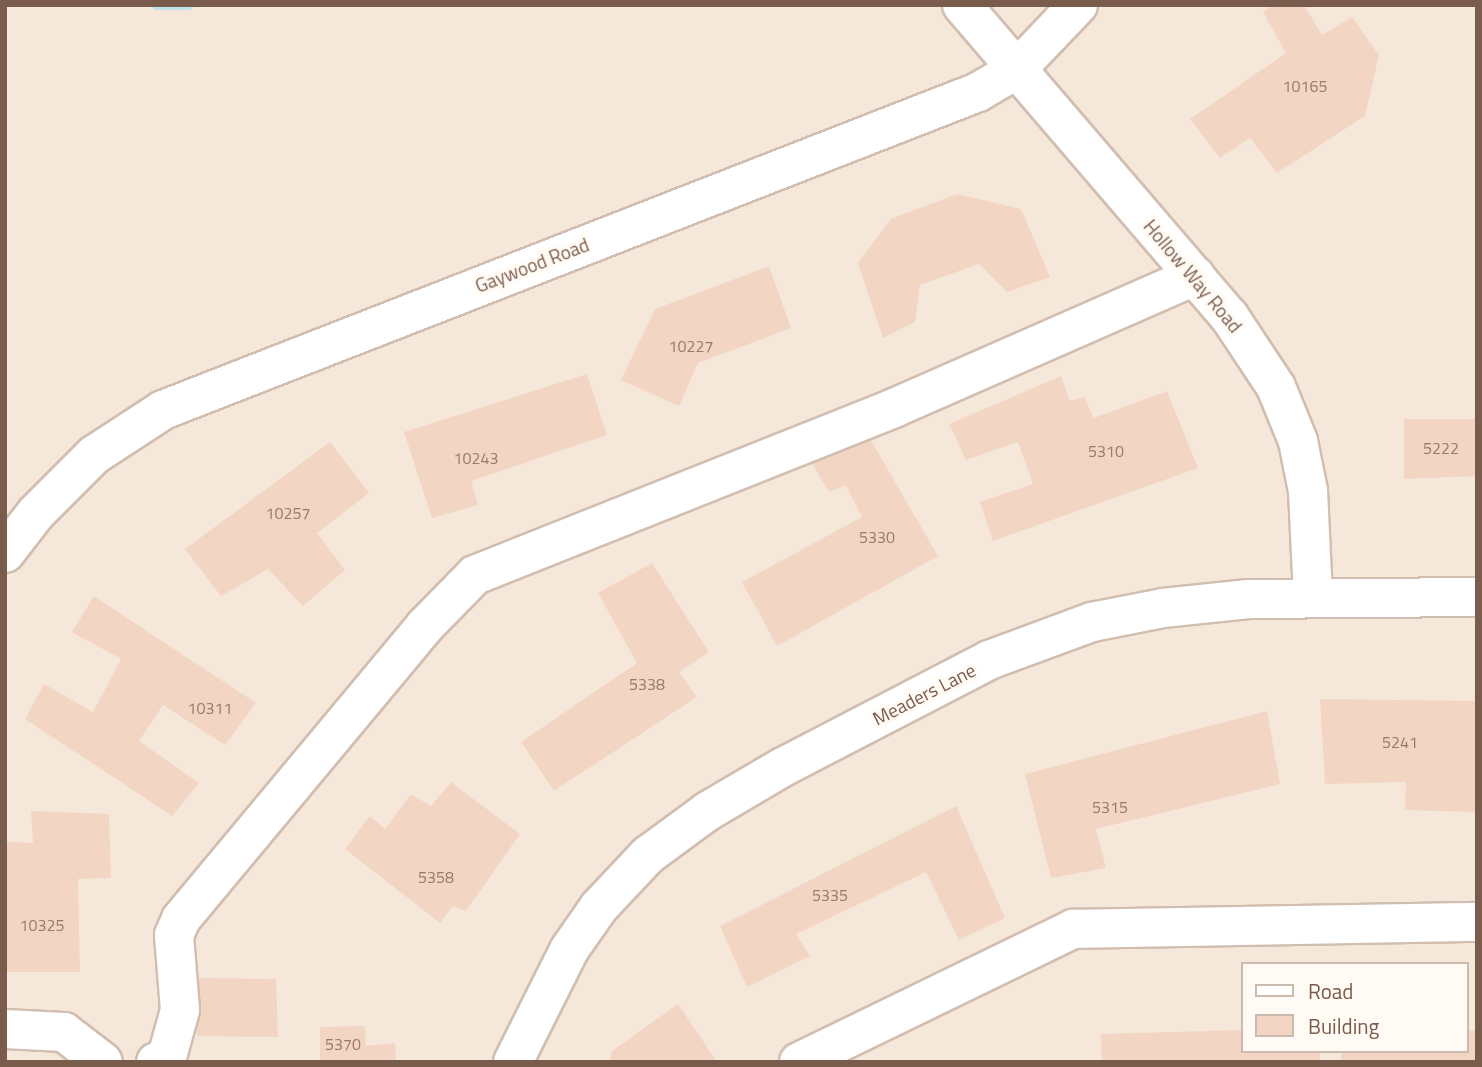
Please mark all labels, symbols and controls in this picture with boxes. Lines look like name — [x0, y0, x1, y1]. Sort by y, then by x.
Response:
house number: 10165 — [1283, 76, 1327, 96]
street label: Hollow Way Road — [1139, 215, 1247, 337]
street label: Gaywood Road — [472, 233, 592, 297]
house number: 10227 — [669, 336, 713, 356]
house number: 5222 — [1423, 438, 1459, 458]
house number: 5310 — [1088, 441, 1124, 461]
house number: 10243 — [454, 448, 498, 468]
house number: 10257 — [266, 503, 310, 523]
house number: 5330 — [859, 527, 895, 547]
street label: Meaders Lane — [869, 658, 979, 730]
house number: 5338 — [629, 674, 665, 694]
house number: 10311 — [188, 698, 232, 718]
house number: 5241 — [1382, 732, 1418, 752]
house number: 5315 — [1092, 797, 1128, 817]
house number: 5358 — [418, 867, 454, 887]
house number: 5335 — [812, 885, 848, 905]
house number: 10325 — [20, 915, 64, 935]
legend — [1240, 962, 1468, 1053]
text: Road — [1308, 975, 1353, 1007]
text: Building — [1308, 1010, 1379, 1042]
house number: 5370 — [325, 1034, 361, 1054]

